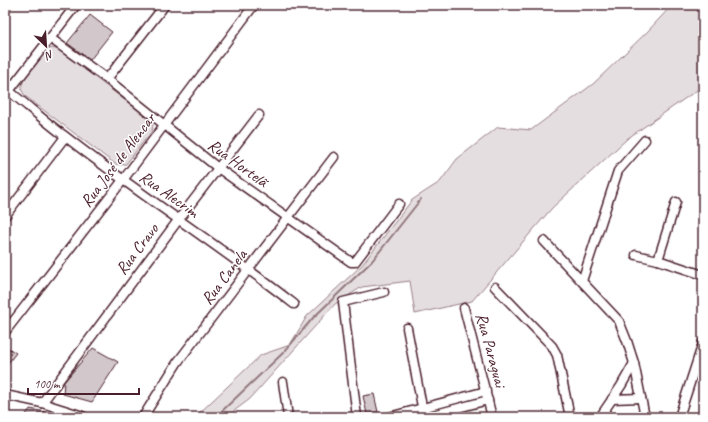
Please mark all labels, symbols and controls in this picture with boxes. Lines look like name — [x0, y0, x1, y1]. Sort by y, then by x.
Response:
north arrow — [26, 26, 66, 66]
text: N — [42, 47, 56, 64]
street label: Rua José de Alencar — [76, 107, 161, 211]
street label: Rua Hortelã — [204, 134, 274, 193]
street label: Rua Alecrim — [135, 166, 204, 223]
street label: Rua Cravo — [111, 218, 164, 279]
street label: Rua Canela — [196, 244, 252, 309]
street label: Rua Paraguai — [471, 311, 511, 391]
scale bar — [28, 370, 139, 396]
text: 100 m — [34, 376, 61, 392]

